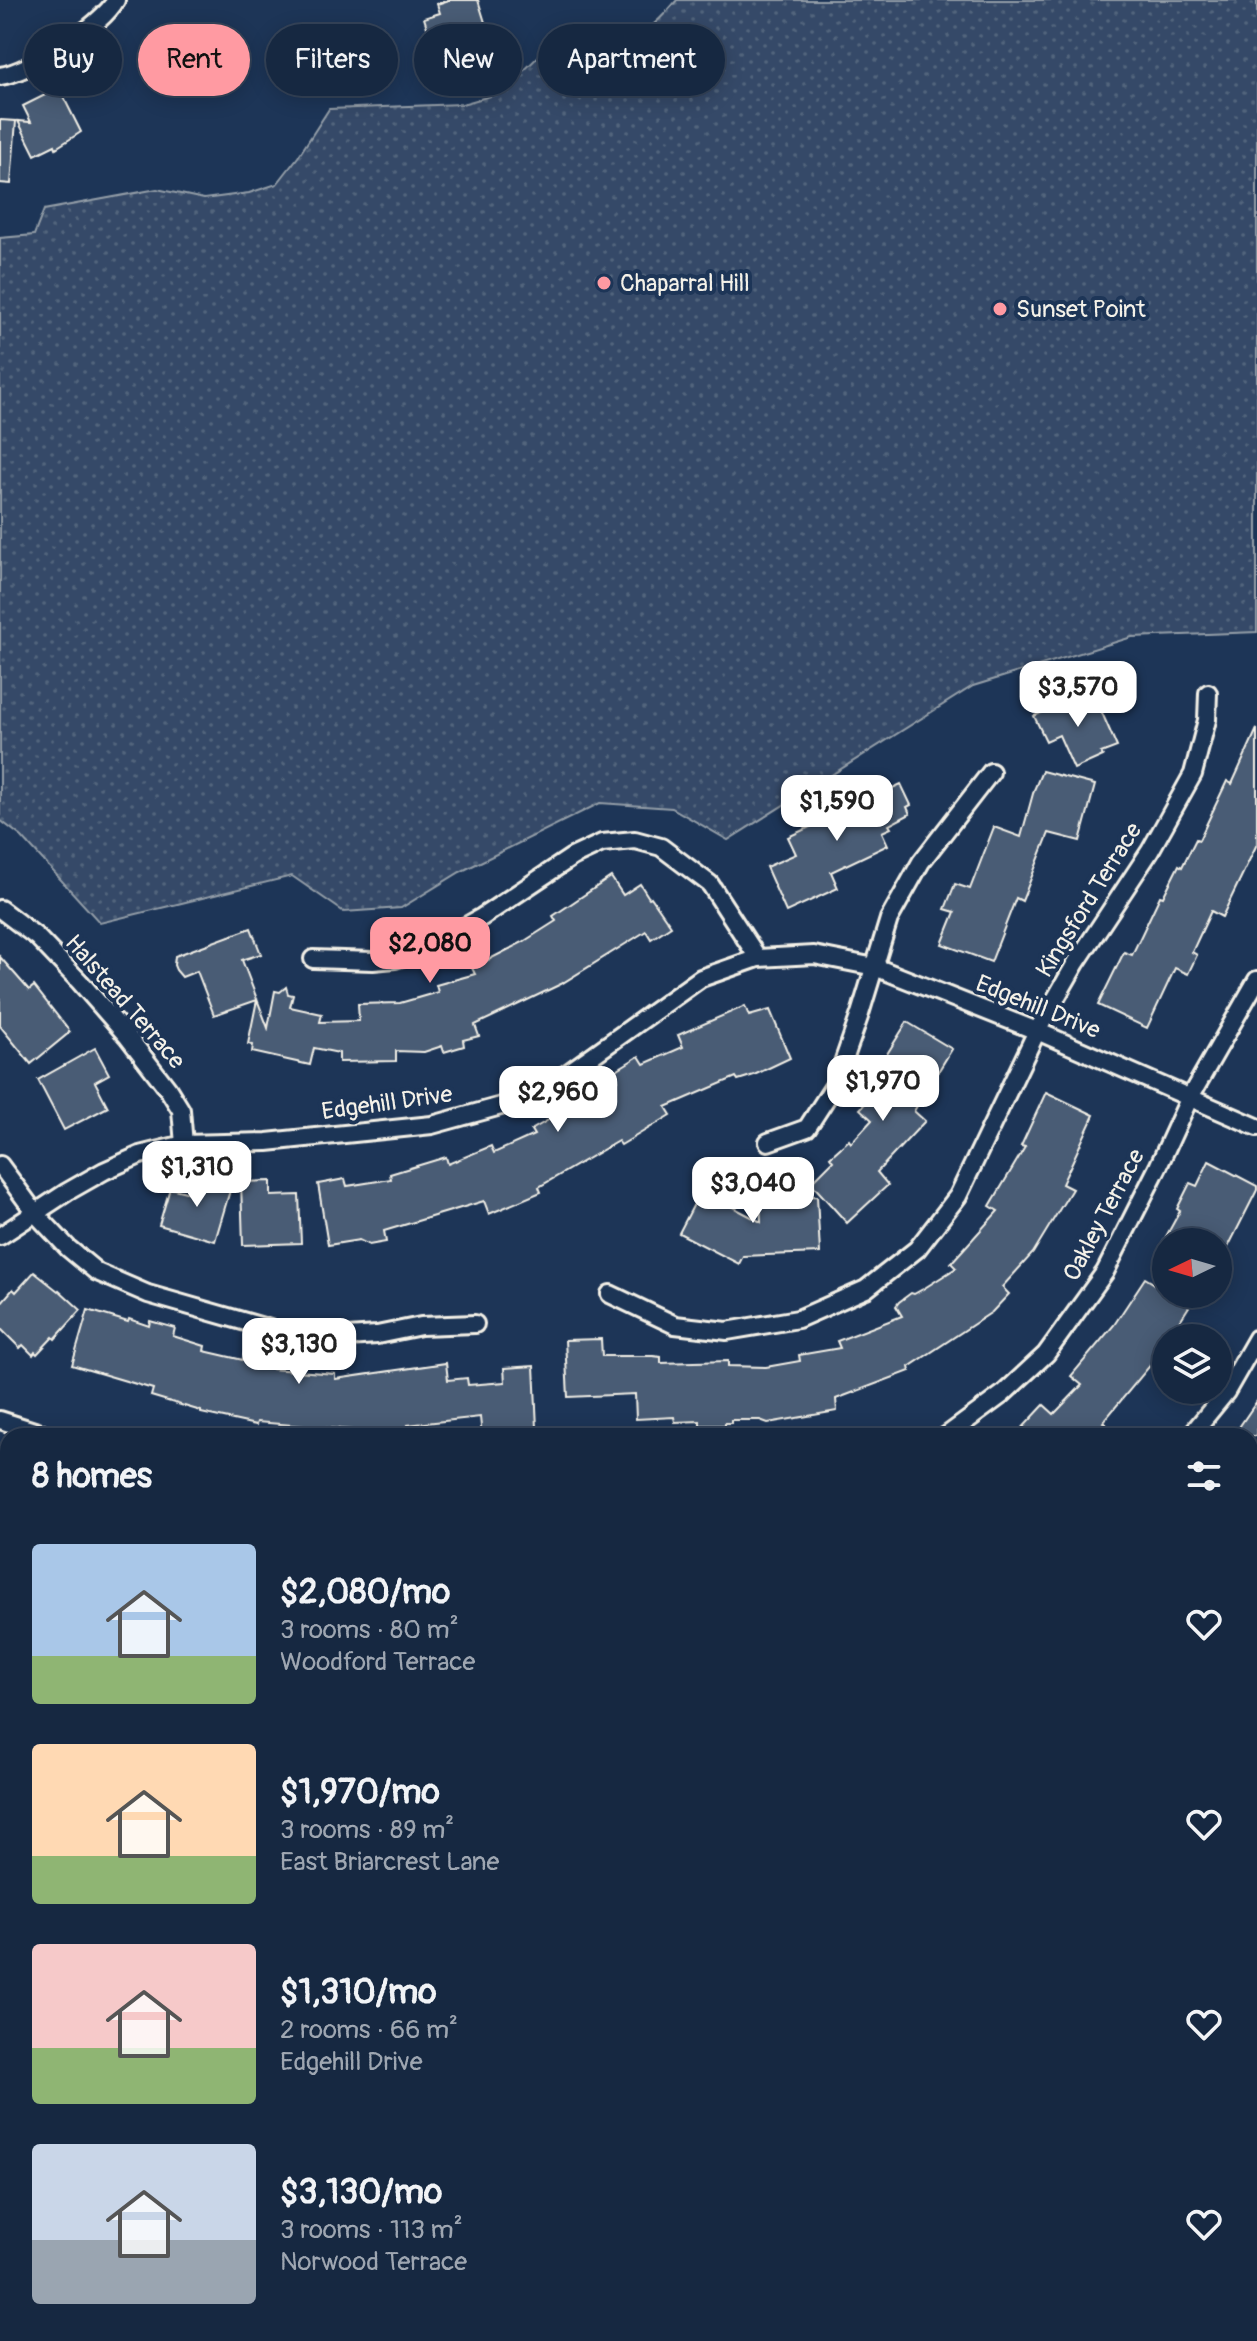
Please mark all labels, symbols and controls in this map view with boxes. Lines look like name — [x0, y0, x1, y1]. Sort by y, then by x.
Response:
chip: Buy — [24, 24, 122, 96]
chip: Rent — [138, 24, 250, 96]
chip: Filters — [266, 24, 398, 96]
chip: New — [414, 24, 522, 96]
chip: Apartment — [538, 24, 725, 96]
place label: Chaparral Hill — [620, 269, 750, 298]
marker: Chaparral Hill — [595, 274, 613, 292]
place label: Sunset Point — [1016, 295, 1146, 324]
marker: Sunset Point — [991, 300, 1009, 318]
pin: $3,570 — [1013, 661, 1143, 729]
text: $3,570 — [1038, 671, 1118, 703]
pin: $1,590 — [772, 775, 902, 843]
text: $1,590 — [799, 785, 875, 817]
street label: Kingsford Terrace — [1030, 817, 1148, 983]
pin: $2,080 — [365, 917, 495, 985]
text: $2,080 — [388, 927, 472, 959]
street label: Halstead Terrace — [59, 929, 191, 1075]
street label: Edgehill Drive — [972, 969, 1105, 1045]
pin: $1,970 — [818, 1055, 948, 1123]
text: $1,970 — [845, 1065, 921, 1097]
pin: $2,960 — [493, 1066, 623, 1134]
text: $2,960 — [517, 1076, 599, 1108]
street label: Edgehill Drive — [320, 1079, 454, 1127]
pin: $1,310 — [132, 1141, 262, 1209]
street label: Oakley Terrace — [1057, 1144, 1151, 1286]
text: $1,310 — [160, 1151, 234, 1183]
pin: $3,040 — [688, 1157, 818, 1225]
text: $3,040 — [710, 1167, 796, 1199]
north arrow — [1152, 1228, 1232, 1308]
map controls — [1152, 1228, 1232, 1404]
pin: $3,130 — [234, 1318, 364, 1386]
button: layers — [1152, 1324, 1232, 1404]
text: $3,130 — [260, 1328, 338, 1360]
icon: filters — [1182, 1454, 1226, 1498]
text: 8 homes — [32, 1455, 152, 1498]
text: $2,080/mo — [280, 1571, 450, 1614]
icon: home — [96, 1576, 192, 1672]
icon: heart — [1182, 1602, 1226, 1646]
text: 3 rooms · 80 m² — [280, 1614, 459, 1646]
text: Woodford Terrace — [280, 1646, 475, 1678]
text: $1,970/mo — [280, 1771, 440, 1814]
icon: home — [96, 1776, 192, 1872]
icon: heart — [1182, 1802, 1226, 1846]
text: 3 rooms · 89 m² — [280, 1814, 454, 1846]
text: East Briarcrest Lane — [280, 1846, 499, 1878]
text: $1,310/mo — [280, 1971, 437, 2014]
icon: home — [96, 1976, 192, 2072]
icon: heart — [1182, 2002, 1226, 2046]
text: 2 rooms · 66 m² — [280, 2014, 458, 2046]
text: Edgehill Drive — [280, 2046, 423, 2078]
text: $3,130/mo — [280, 2171, 442, 2214]
icon: home — [96, 2176, 192, 2272]
icon: heart — [1182, 2202, 1226, 2246]
text: 3 rooms · 113 m² — [280, 2214, 463, 2246]
text: Norwood Terrace — [280, 2246, 467, 2278]

